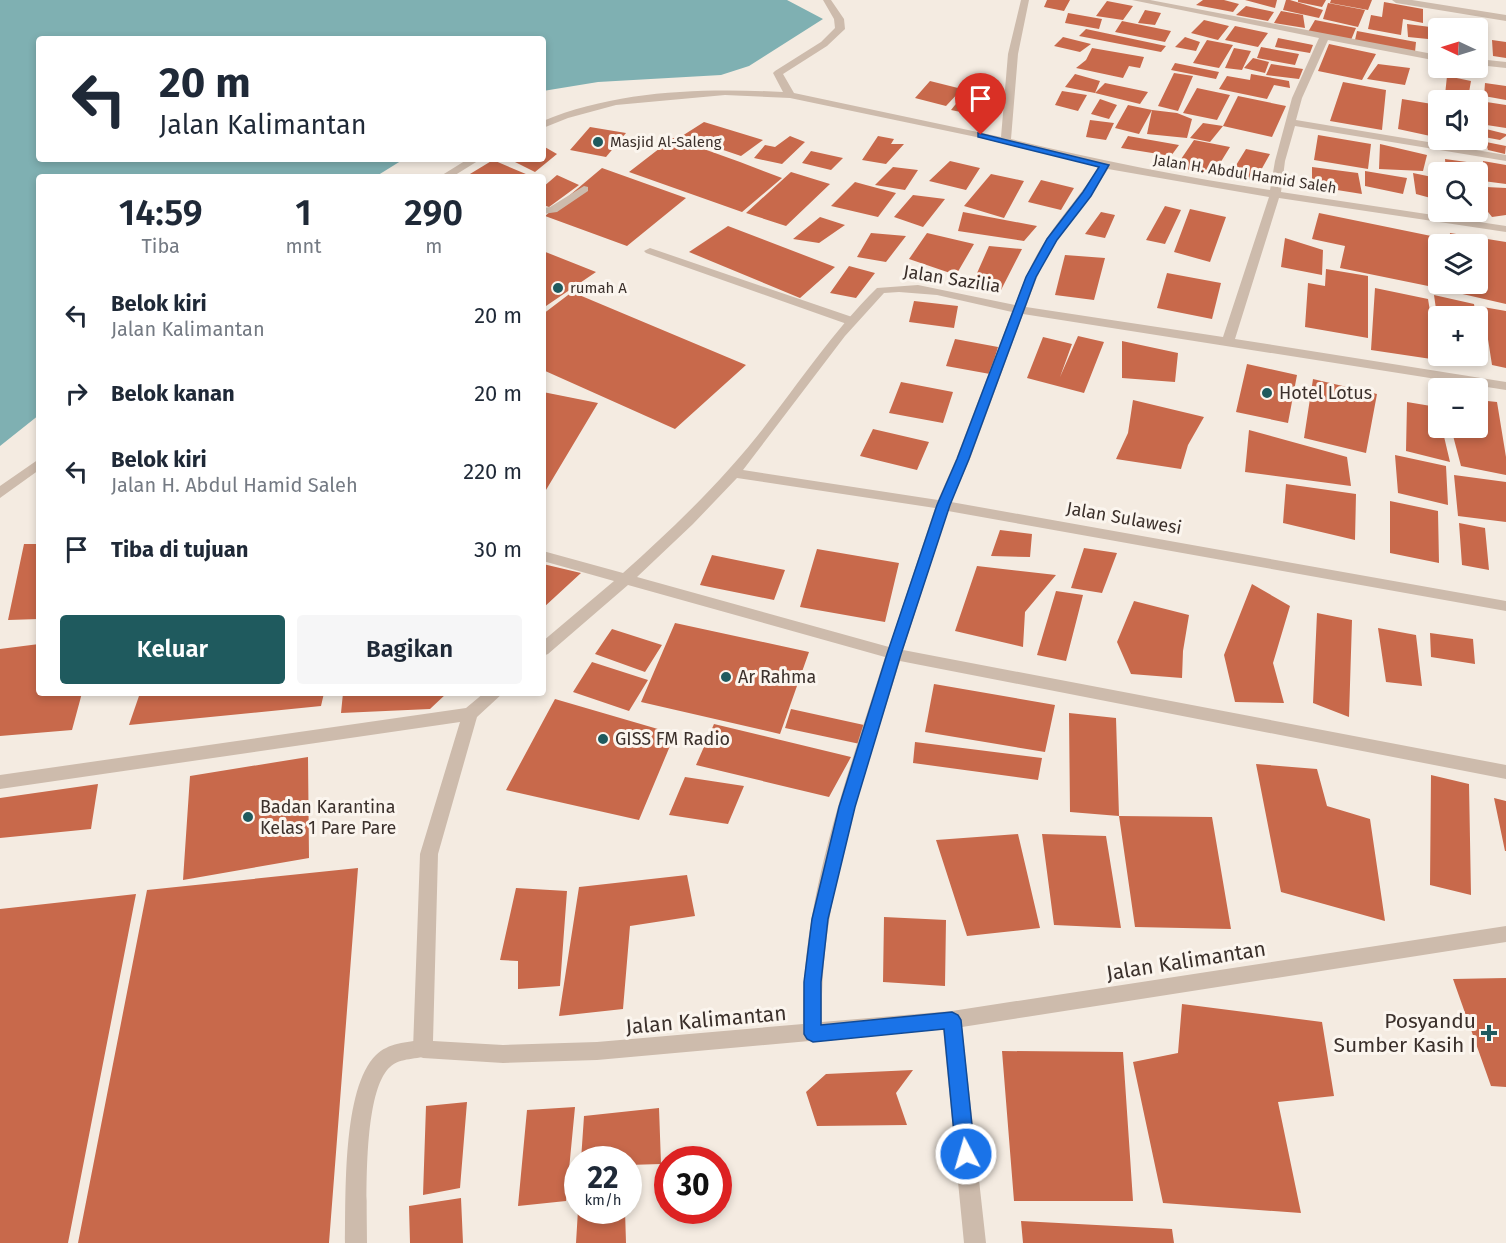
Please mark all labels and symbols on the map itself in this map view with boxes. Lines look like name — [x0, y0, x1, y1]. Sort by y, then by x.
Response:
north arrow — [1428, 18, 1488, 78]
pin — [955, 73, 1006, 135]
place label: Masjid Al-Saleng — [610, 133, 722, 151]
marker: Masjid Al-Saleng — [591, 135, 605, 149]
street label: Jalan H. Abdul Hamid Saleh — [1152, 151, 1338, 197]
street label: Jalan Sazilia — [902, 260, 1002, 298]
place label: rumah A — [570, 279, 627, 297]
marker: rumah A — [551, 281, 565, 295]
place label: Hotel Lotus — [1279, 382, 1372, 404]
marker: Hotel Lotus — [1260, 386, 1274, 400]
street label: Jalan Sulawesi — [1065, 497, 1183, 539]
place label: Ar Rahma — [738, 666, 816, 688]
marker: Ar Rahma — [719, 670, 733, 684]
place label: GISS FM Radio — [615, 728, 730, 750]
marker: GISS FM Radio — [596, 732, 610, 746]
place label: Badan Karantina Kelas 1 Pare Pare — [260, 796, 396, 839]
marker: Badan Karantina Kelas 1 Pare Pare — [241, 810, 255, 824]
street label: Jalan Kalimantan — [1104, 936, 1268, 986]
street label: Jalan Kalimantan — [624, 1000, 788, 1040]
place label: Posyandu Sumber Kasih I — [1334, 1008, 1476, 1058]
marker: Posyandu Sumber Kasih I — [1480, 1024, 1498, 1042]
position arrow — [934, 1122, 998, 1186]
speed limit sign: 30 — [654, 1146, 732, 1224]

